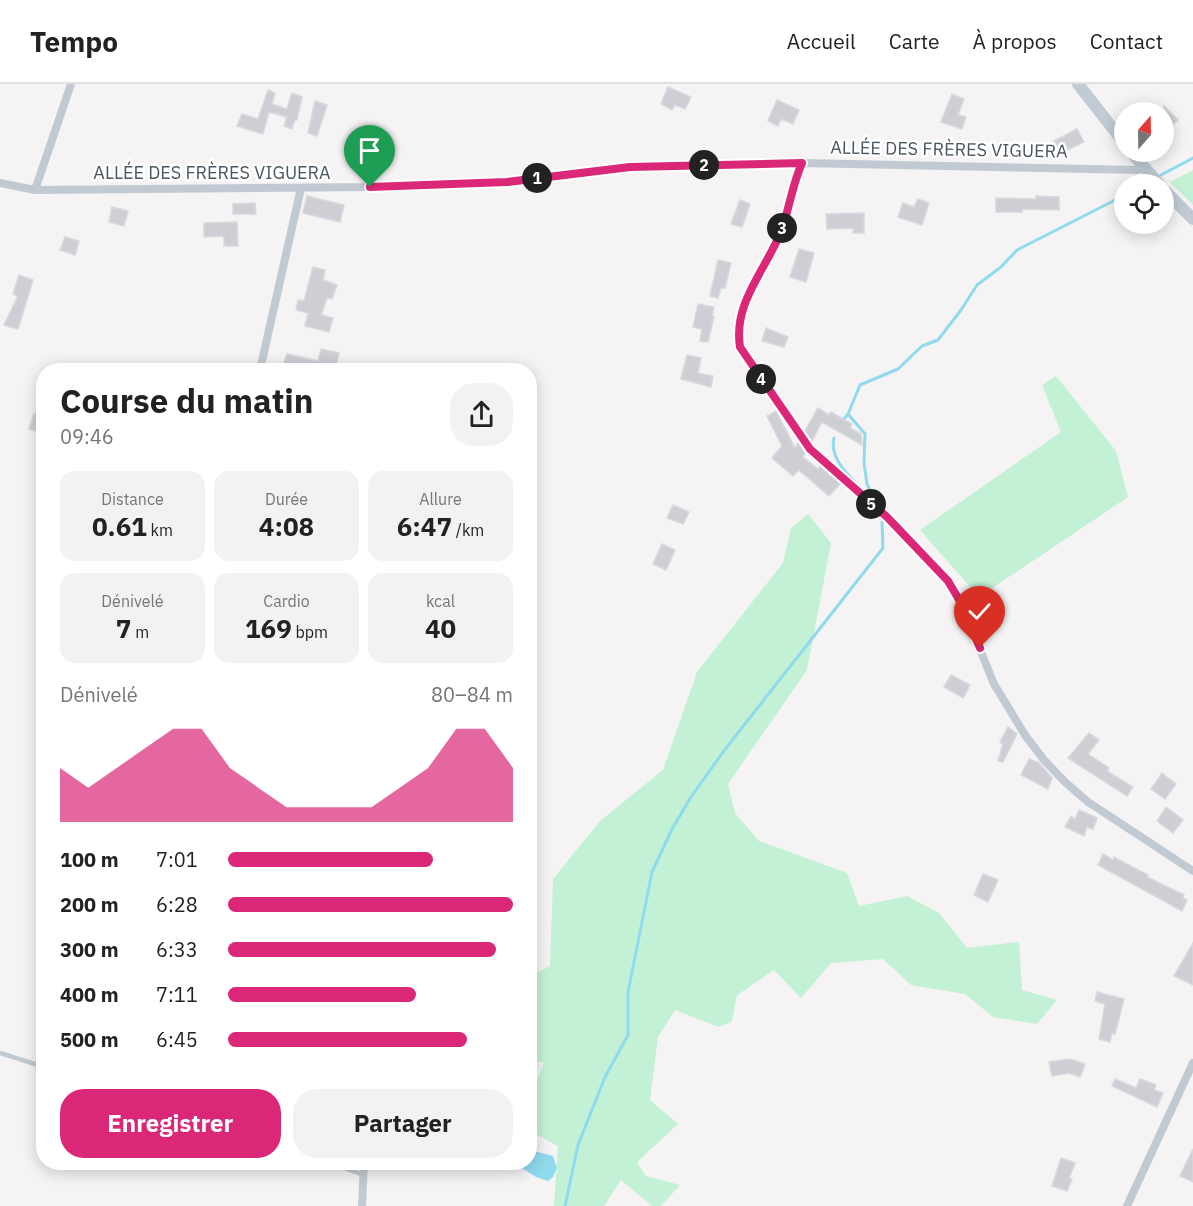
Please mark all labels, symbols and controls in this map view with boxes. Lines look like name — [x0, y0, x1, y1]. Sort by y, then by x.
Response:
text: Tempo — [30, 23, 118, 60]
text: Accueil — [787, 27, 856, 55]
text: Carte — [889, 27, 940, 55]
text: À propos — [973, 27, 1057, 55]
text: Contact — [1090, 27, 1163, 55]
north arrow — [1114, 102, 1174, 162]
map controls — [1114, 102, 1174, 234]
pin — [344, 125, 395, 187]
icon: arrive — [353, 134, 386, 167]
street label: ALLÉE DES FRÈRES VIGUERA — [830, 135, 1068, 163]
pin: 2 — [689, 150, 719, 180]
text: 2 — [699, 155, 709, 175]
street label: ALLÉE DES FRÈRES VIGUERA — [93, 161, 331, 184]
pin: 1 — [522, 163, 552, 193]
text: 1 — [532, 168, 542, 188]
button: locate — [1114, 174, 1174, 234]
pin: 3 — [767, 213, 797, 243]
text: 3 — [777, 218, 787, 238]
pin: 4 — [746, 364, 776, 394]
text: 4 — [756, 369, 766, 389]
text: Course du matin — [60, 379, 313, 422]
button: share — [450, 383, 513, 446]
text: 09:46 — [60, 423, 114, 450]
text: Distance — [101, 489, 164, 509]
text: Durée — [265, 489, 308, 509]
text: Allure — [419, 489, 462, 509]
pin: 5 — [856, 489, 886, 519]
text: 5 — [866, 494, 876, 514]
text: 0.61 — [92, 509, 147, 543]
text: 4:08 — [259, 509, 314, 543]
text: 6:47 — [397, 509, 452, 543]
text: km — [147, 520, 173, 540]
text: /km — [452, 520, 484, 540]
pin — [954, 586, 1005, 648]
text: Dénivelé — [101, 591, 164, 611]
text: Cardio — [263, 591, 310, 611]
text: kcal — [426, 591, 455, 611]
icon: check — [963, 595, 996, 628]
text: 7 — [116, 611, 131, 645]
text: 169 — [245, 611, 292, 645]
text: 40 — [425, 611, 456, 645]
text: m — [131, 622, 149, 642]
text: bpm — [292, 622, 328, 642]
text: Dénivelé — [60, 681, 138, 708]
text: 80–84 m — [431, 681, 513, 708]
text: 100 m — [60, 846, 119, 873]
text: 7:01 — [156, 846, 198, 873]
text: 200 m — [60, 891, 119, 918]
text: 6:28 — [156, 891, 198, 918]
text: 300 m — [60, 936, 119, 963]
text: 6:33 — [156, 936, 198, 963]
text: 400 m — [60, 981, 119, 1008]
text: 7:11 — [156, 981, 198, 1008]
text: 500 m — [60, 1026, 119, 1053]
text: 6:45 — [156, 1026, 198, 1053]
button: Enregistrer — [60, 1089, 281, 1158]
button: Partager — [293, 1089, 513, 1158]

